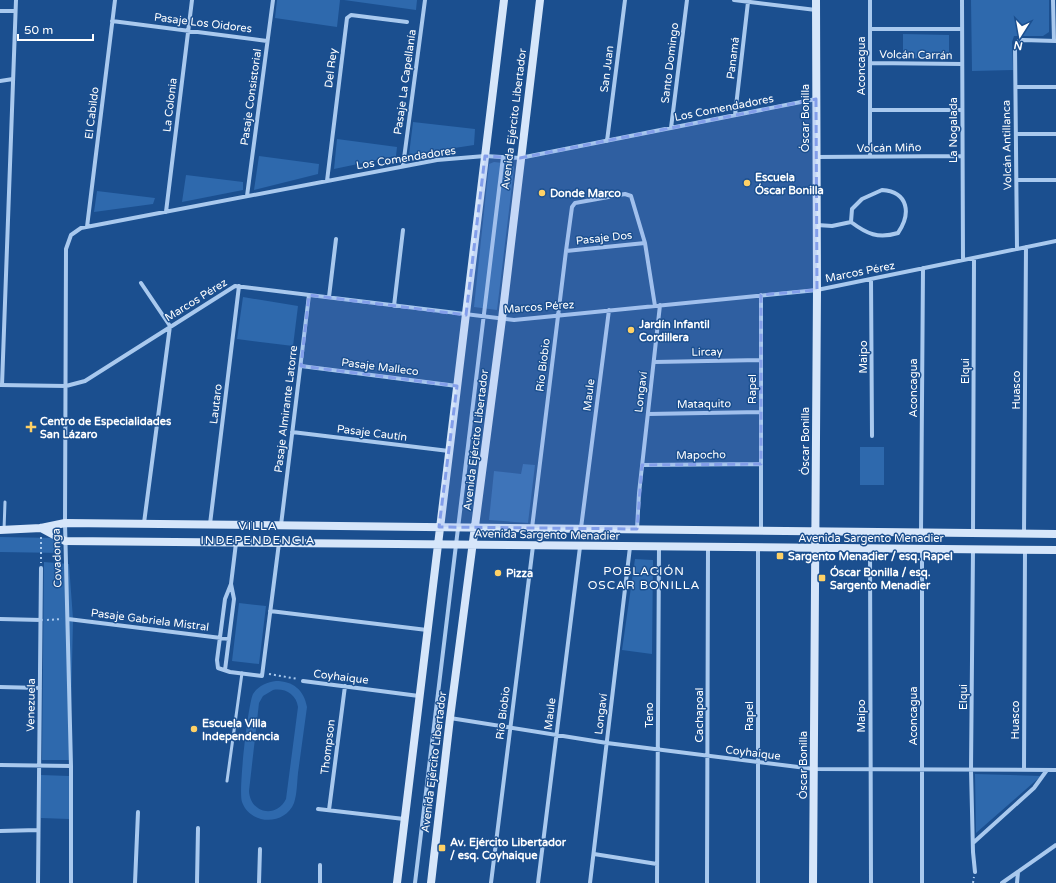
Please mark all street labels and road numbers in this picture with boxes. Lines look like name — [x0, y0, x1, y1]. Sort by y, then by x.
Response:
street label: Pasaje Los Oidores — [153, 11, 253, 35]
street label: Santo Domingo — [659, 22, 681, 104]
street label: Pasaje La Capellanía — [391, 28, 419, 136]
street label: Panamá — [724, 36, 742, 80]
street label: Aconcagua — [855, 36, 868, 96]
street label: San Juan — [598, 45, 616, 93]
street label: Del Rey — [322, 47, 340, 89]
street label: Avenida Ejército Libertador — [499, 47, 529, 190]
street label: Pasaje Consistorial — [238, 48, 264, 146]
street label: Volcán Carrán — [879, 48, 953, 62]
street label: La Colonia — [160, 77, 180, 133]
street label: Óscar Bonilla — [798, 84, 812, 152]
street label: El Cabildo — [82, 86, 102, 140]
street label: Los Comendadores — [673, 92, 775, 124]
street label: La Nogalada — [947, 97, 960, 163]
street label: Volcán Antillanca — [1000, 100, 1014, 190]
street label: Volcán Miño — [857, 141, 922, 155]
street label: Los Comendadores — [355, 144, 457, 172]
street label: Pasaje Dos — [575, 229, 633, 247]
street label: Marcos Pérez — [824, 259, 896, 285]
street label: Marcos Pérez — [163, 275, 230, 324]
street label: Marcos Pérez — [503, 298, 575, 316]
street label: Río Bíobio — [533, 337, 553, 392]
street label: Maipo — [857, 340, 870, 374]
street label: Pasaje Almirante Latorre — [272, 345, 300, 473]
street label: Lircay — [691, 345, 723, 359]
street label: Pasaje Malleco — [341, 356, 420, 378]
street label: Aconcagua — [907, 358, 920, 418]
street label: Elqui — [959, 358, 972, 384]
street label: Avenida Ejército Libertador — [461, 368, 491, 511]
street label: Longaví — [632, 370, 650, 413]
street label: Huasco — [1010, 370, 1023, 409]
street label: Rapel — [746, 374, 759, 404]
street label: Maule — [581, 378, 597, 412]
street label: Lautaro — [207, 383, 225, 425]
street label: Mataquito — [677, 397, 732, 411]
street label: Óscar Bonilla — [798, 407, 812, 475]
street label: Pasaje Cautín — [336, 422, 408, 444]
street label: Mapocho — [676, 448, 726, 462]
street label: Avenida Sargento Menadier — [474, 527, 621, 543]
street label: Covadonga — [49, 528, 65, 588]
street label: Avenida Sargento Menadier — [798, 532, 944, 545]
street label: Pasaje Gabriela Mistral — [90, 606, 210, 634]
street label: Coyhaique — [313, 667, 369, 687]
street label: Venezuela — [24, 678, 38, 732]
street label: Elqui — [957, 684, 970, 710]
street label: Río Bíobio — [493, 685, 513, 740]
street label: Aconcagua — [907, 686, 920, 746]
street label: Cachapoal — [693, 687, 706, 743]
street label: Avenida Ejército Libertador — [419, 690, 449, 833]
street label: Longaví — [592, 692, 610, 735]
street label: Maule — [542, 697, 558, 731]
street label: Maipo — [855, 699, 868, 733]
street label: Huasco — [1009, 700, 1022, 739]
street label: Rapel — [743, 701, 756, 731]
street label: Teno — [643, 702, 656, 728]
street label: Thompson — [318, 719, 338, 775]
street label: Óscar Bonilla — [796, 731, 810, 799]
street label: Coyhaique — [725, 743, 781, 763]

